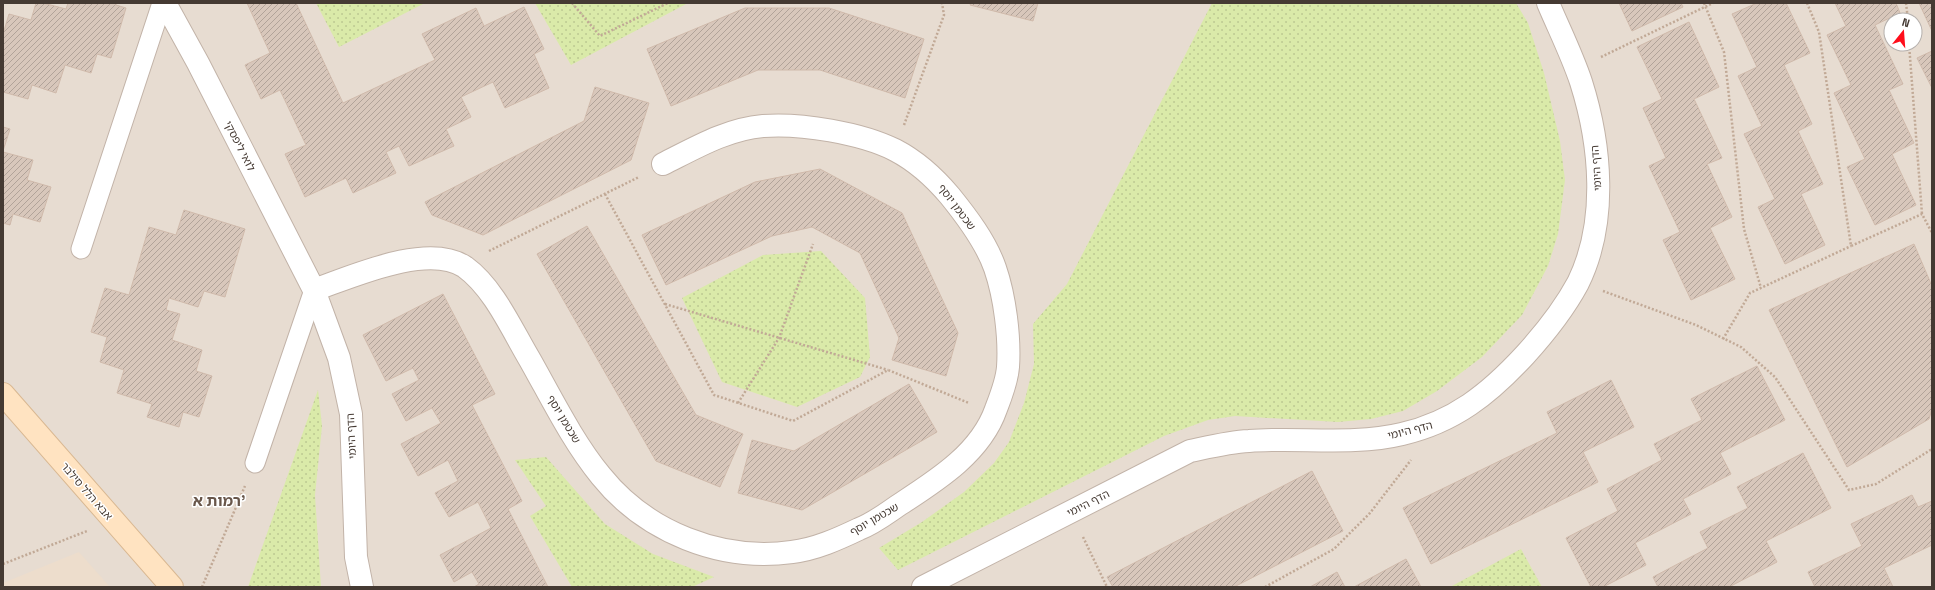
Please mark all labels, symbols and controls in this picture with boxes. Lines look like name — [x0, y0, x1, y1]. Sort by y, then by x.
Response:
north arrow — [1883, 12, 1923, 52]
text: N — [1900, 15, 1911, 30]
street label: לואי ליפסקי — [221, 119, 259, 174]
street label: הדף היומי — [1587, 145, 1605, 191]
street label: שכטמן יוסף — [935, 181, 979, 233]
street label: שכטמן יוסף — [544, 392, 584, 446]
street label: הדף היומי — [343, 413, 359, 459]
street label: הדף היומי — [1386, 418, 1434, 442]
street label: אבא הלל סילבר — [58, 459, 116, 523]
street label: הדף היומי — [1064, 486, 1112, 520]
district label: רמות א' — [193, 491, 245, 510]
street label: שכטמן יוסף — [847, 499, 901, 539]

